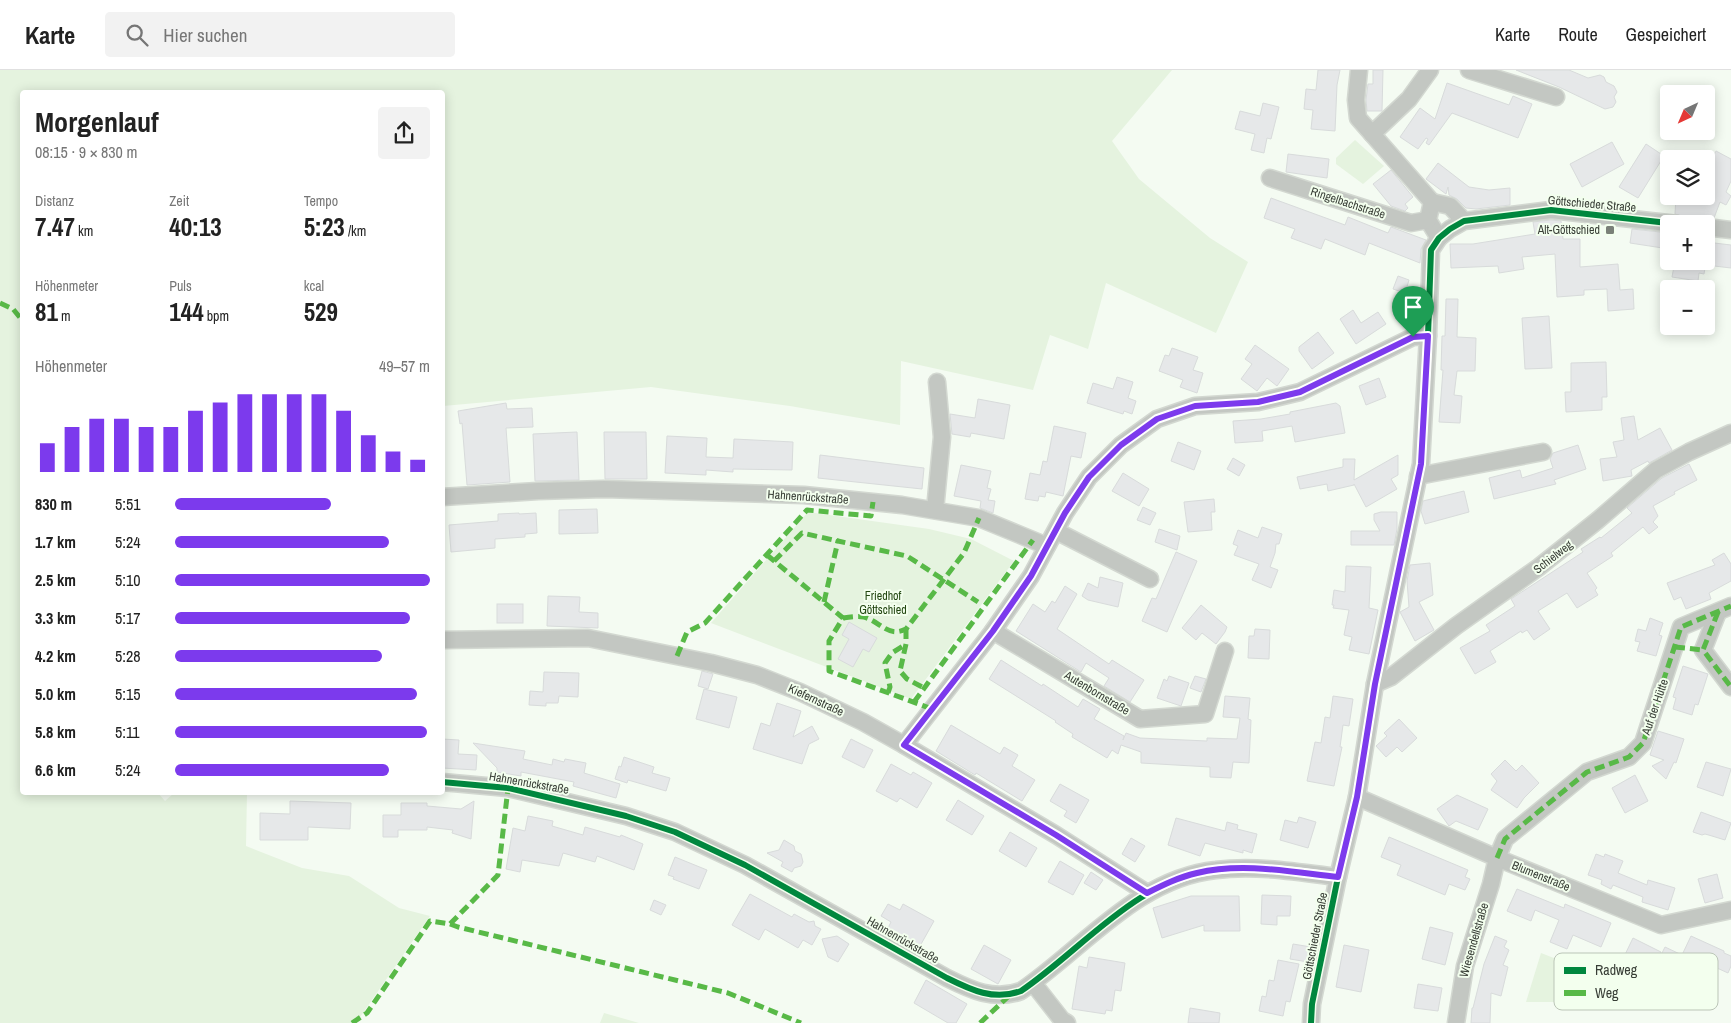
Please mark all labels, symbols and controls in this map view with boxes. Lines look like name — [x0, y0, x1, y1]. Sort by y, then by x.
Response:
search box — [105, 12, 455, 57]
text: Karte — [25, 19, 75, 51]
icon: search — [123, 21, 151, 49]
text: Hier suchen — [163, 22, 247, 48]
text: Karte — [1495, 22, 1530, 47]
text: Route — [1558, 22, 1598, 47]
text: Gespeichert — [1626, 22, 1706, 47]
north arrow — [1660, 85, 1715, 140]
map controls — [1660, 85, 1715, 335]
text: Morgenlauf — [35, 103, 159, 141]
button: share — [378, 107, 430, 159]
text: 08:15 · 9 × 830 m — [35, 141, 138, 163]
button: layers — [1660, 150, 1715, 205]
street label: Ringelbachstraße — [1309, 183, 1387, 223]
text: Distanz — [35, 192, 74, 210]
text: Zeit — [169, 192, 189, 210]
text: Tempo — [304, 192, 338, 210]
street label: Göttschieder Straße — [1547, 192, 1637, 216]
text: 7.47 — [35, 210, 75, 244]
text: 40:13 — [169, 210, 222, 244]
text: 5:23 — [304, 210, 345, 244]
button: + — [1660, 215, 1715, 270]
text: km — [75, 222, 93, 240]
text: /km — [345, 222, 366, 240]
place label: Alt-Göttschied — [1537, 222, 1600, 238]
marker: Alt-Göttschied — [1604, 224, 1616, 236]
text: Höhenmeter — [35, 277, 98, 295]
text: Puls — [169, 277, 192, 295]
text: kcal — [304, 277, 324, 295]
button: − — [1660, 280, 1715, 335]
pin — [1392, 286, 1434, 337]
icon: arrive — [1399, 293, 1427, 321]
text: 81 — [35, 295, 58, 329]
text: 144 — [169, 295, 204, 329]
text: 529 — [304, 295, 338, 329]
text: m — [58, 307, 71, 325]
text: bpm — [204, 307, 229, 325]
text: Höhenmeter — [35, 355, 107, 377]
text: 49–57 m — [379, 355, 430, 377]
street label: Hahnenrückstraße — [767, 486, 849, 508]
text: 830 m — [35, 493, 72, 515]
text: 5:51 — [115, 493, 141, 515]
text: 1.7 km — [35, 531, 76, 553]
text: 5:24 — [115, 531, 141, 553]
street label: Schielweg — [1530, 536, 1576, 577]
text: 2.5 km — [35, 569, 76, 591]
text: 5:10 — [115, 569, 141, 591]
park label: Friedhof Göttschied — [859, 588, 907, 618]
text: 3.3 km — [35, 607, 76, 629]
text: 5:17 — [115, 607, 141, 629]
text: 4.2 km — [35, 645, 76, 667]
text: 5:28 — [115, 645, 141, 667]
street label: Autenbornstraße — [1061, 667, 1133, 719]
street label: Auf der Hütte — [1638, 677, 1672, 738]
street label: Kiefernstraße — [786, 680, 846, 720]
text: 5.0 km — [35, 683, 76, 705]
text: 5:15 — [115, 683, 141, 705]
text: 5.8 km — [35, 721, 76, 743]
text: 5:11 — [115, 721, 140, 743]
text: 6.6 km — [35, 759, 76, 781]
text: 5:24 — [115, 759, 141, 781]
street label: Hahnenrückstraße — [488, 768, 570, 798]
street label: Blumenstraße — [1510, 857, 1572, 895]
street label: Göttschieder Straße — [1299, 891, 1331, 981]
street label: Wiesendellstraße — [1456, 901, 1492, 979]
street label: Hahnenrückstraße — [864, 913, 942, 967]
legend — [1554, 953, 1718, 1010]
text: Radweg — [1595, 961, 1638, 979]
text: Weg — [1595, 984, 1619, 1002]

